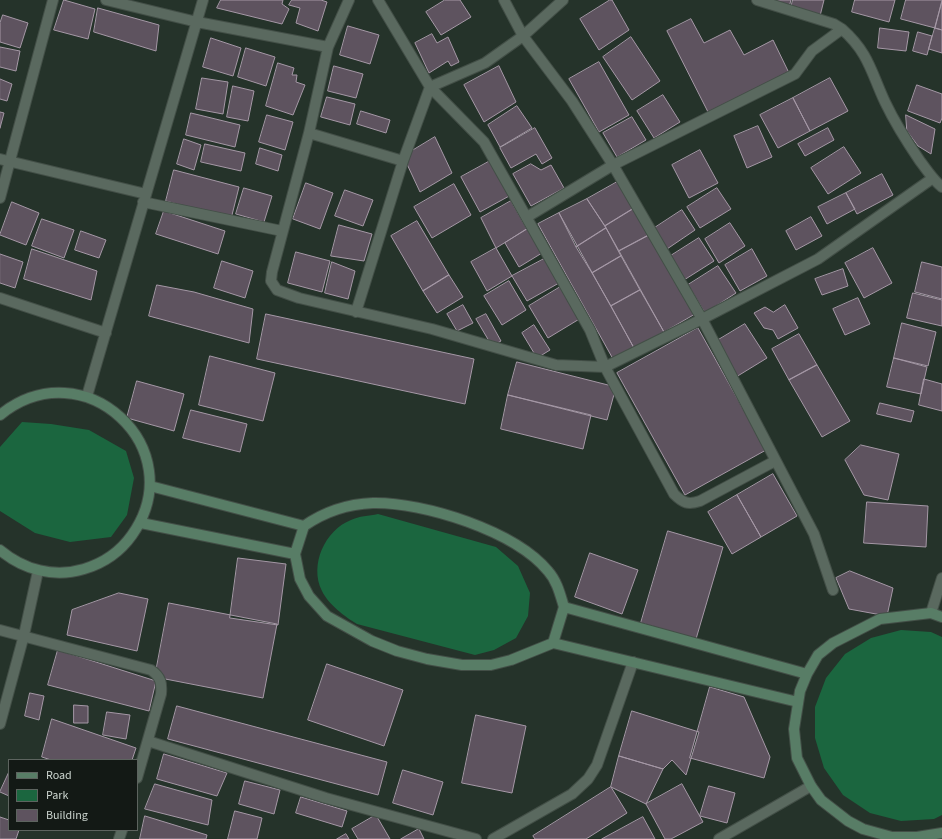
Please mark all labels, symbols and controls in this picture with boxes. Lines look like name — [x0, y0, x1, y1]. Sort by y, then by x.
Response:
legend — [8, 759, 138, 831]
text: Road — [46, 767, 72, 784]
text: Park — [46, 787, 68, 804]
text: Building — [46, 807, 88, 824]

